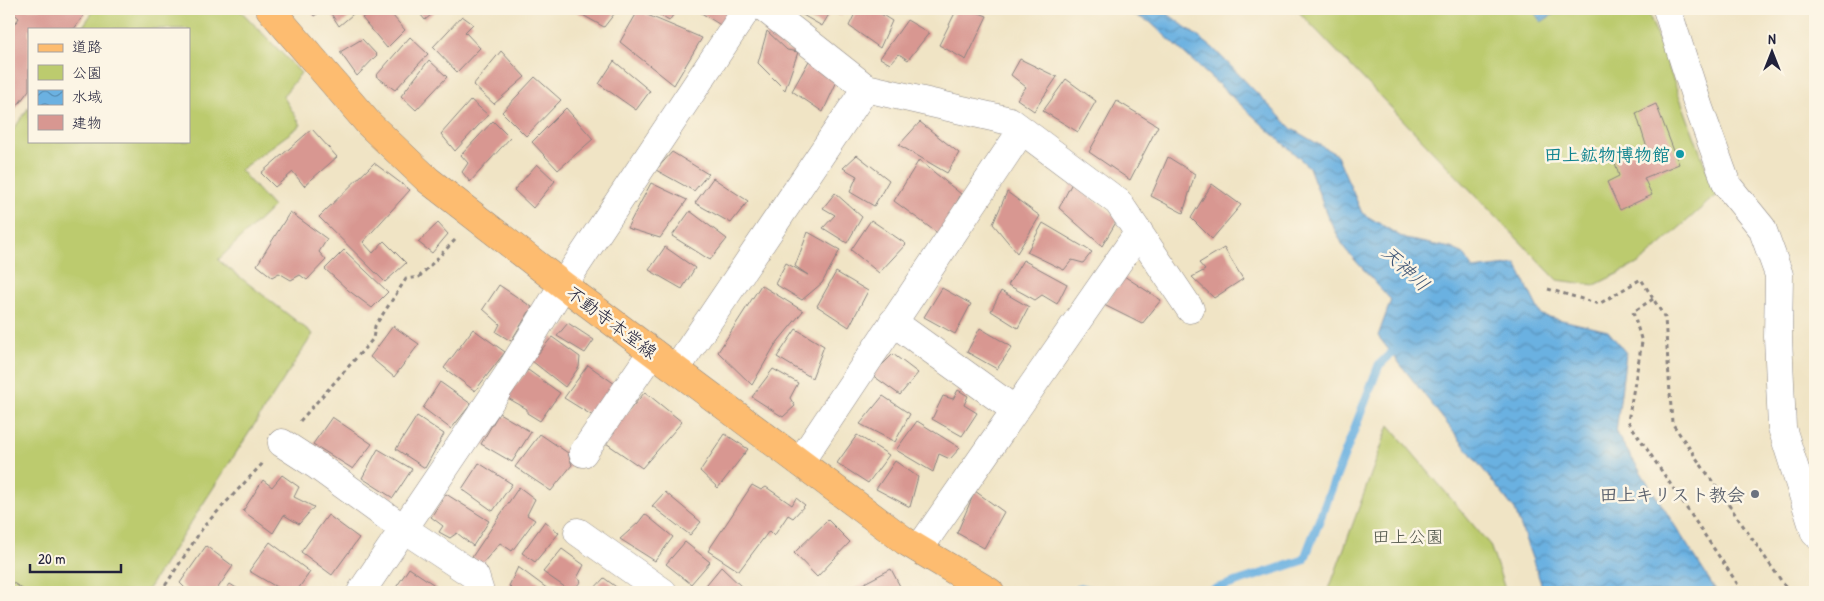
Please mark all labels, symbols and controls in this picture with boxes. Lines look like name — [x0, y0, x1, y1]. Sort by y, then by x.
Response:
legend — [28, 28, 190, 142]
north arrow — [1746, 28, 1796, 78]
text: N — [1768, 29, 1776, 48]
text: 道路 — [72, 36, 102, 57]
text: 公園 — [72, 62, 102, 83]
text: 水域 — [72, 86, 102, 107]
text: 建物 — [72, 112, 102, 133]
place label: 田上鉱物博物館 — [1544, 142, 1670, 167]
marker: 田上鉱物博物館 — [1674, 148, 1686, 160]
water label: 天神川 — [1376, 239, 1436, 297]
street label: 不動寺本堂線 — [561, 280, 663, 364]
place label: 田上キリスト教会 — [1600, 482, 1745, 507]
marker: 田上キリスト教会 — [1749, 488, 1761, 500]
park label: 田上公園 — [1372, 524, 1444, 549]
scale bar — [30, 541, 121, 573]
text: 20 m — [38, 548, 65, 569]

